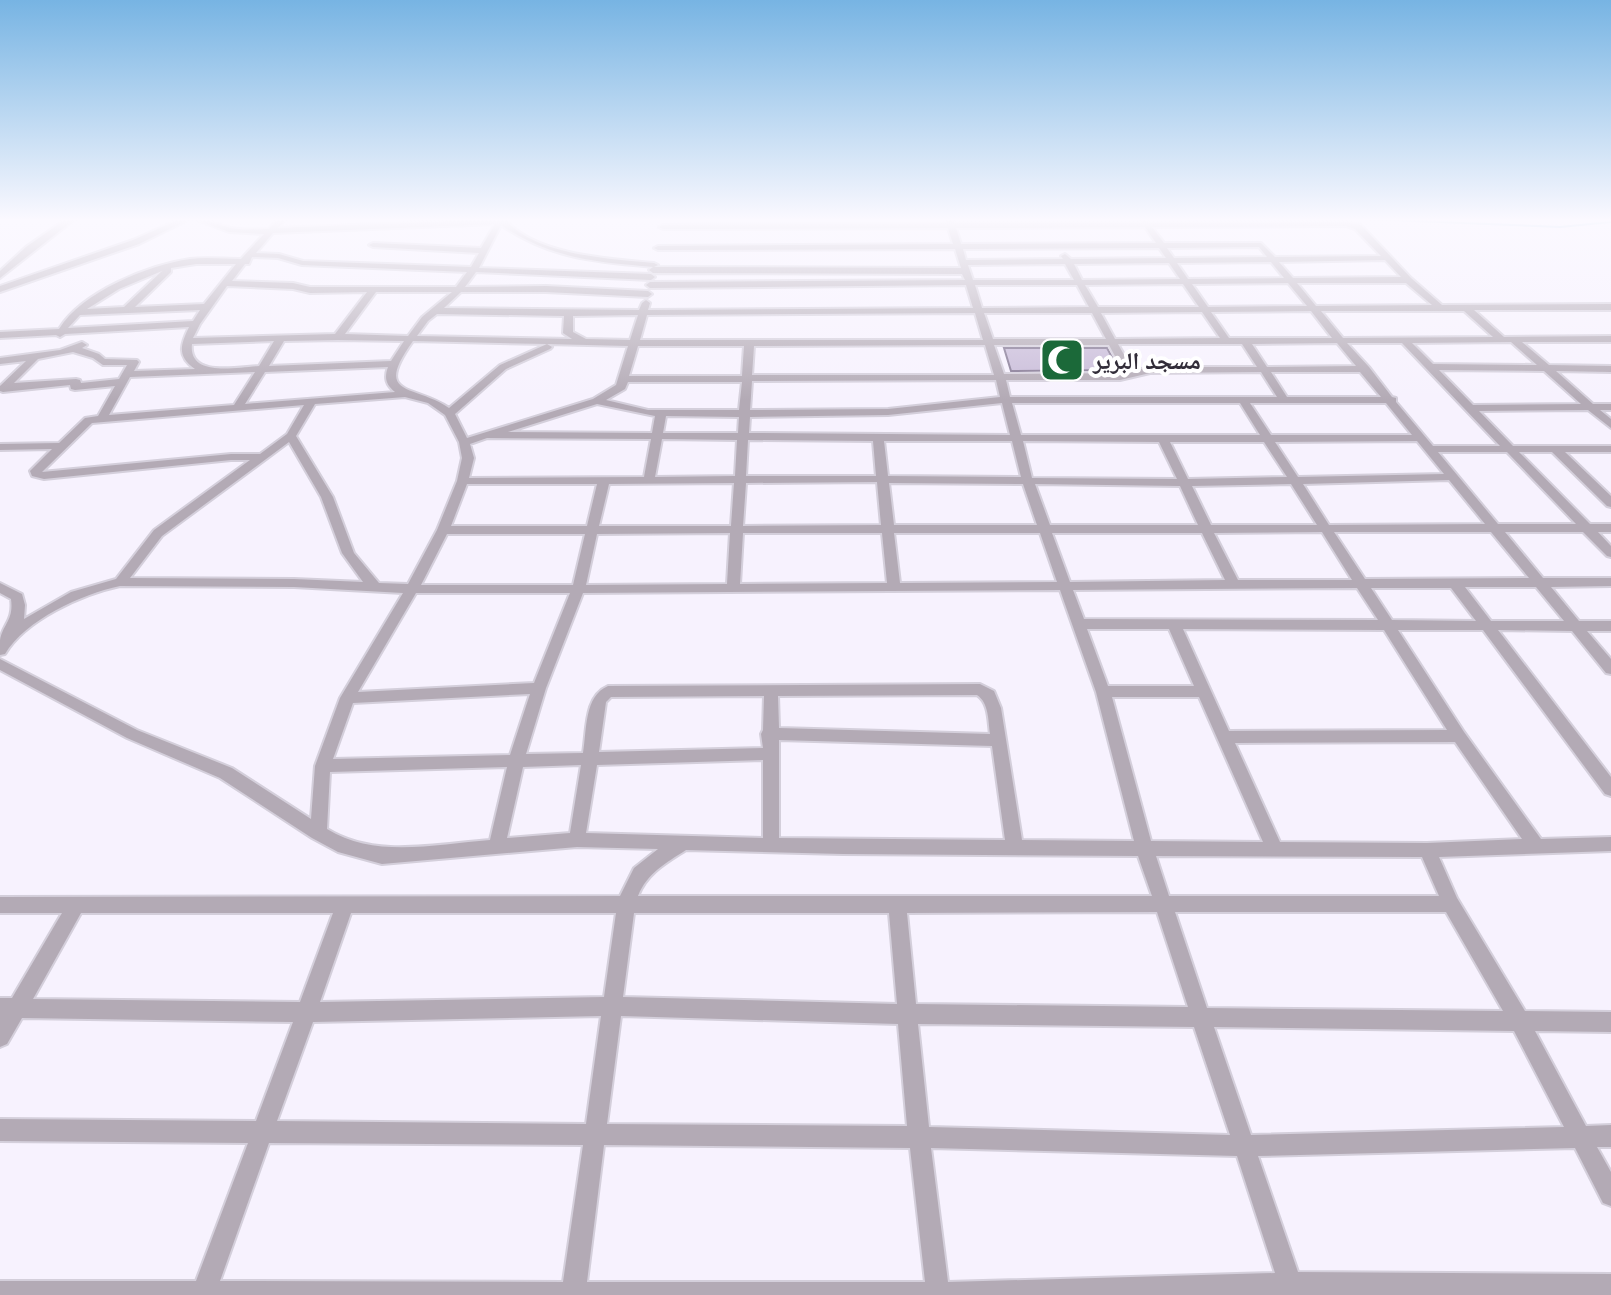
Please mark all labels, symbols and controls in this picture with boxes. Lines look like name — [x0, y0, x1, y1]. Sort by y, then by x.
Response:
mosque icon: مسجد البرير — [1038, 336, 1086, 384]
place label: مسجد البرير — [1092, 345, 1201, 376]

